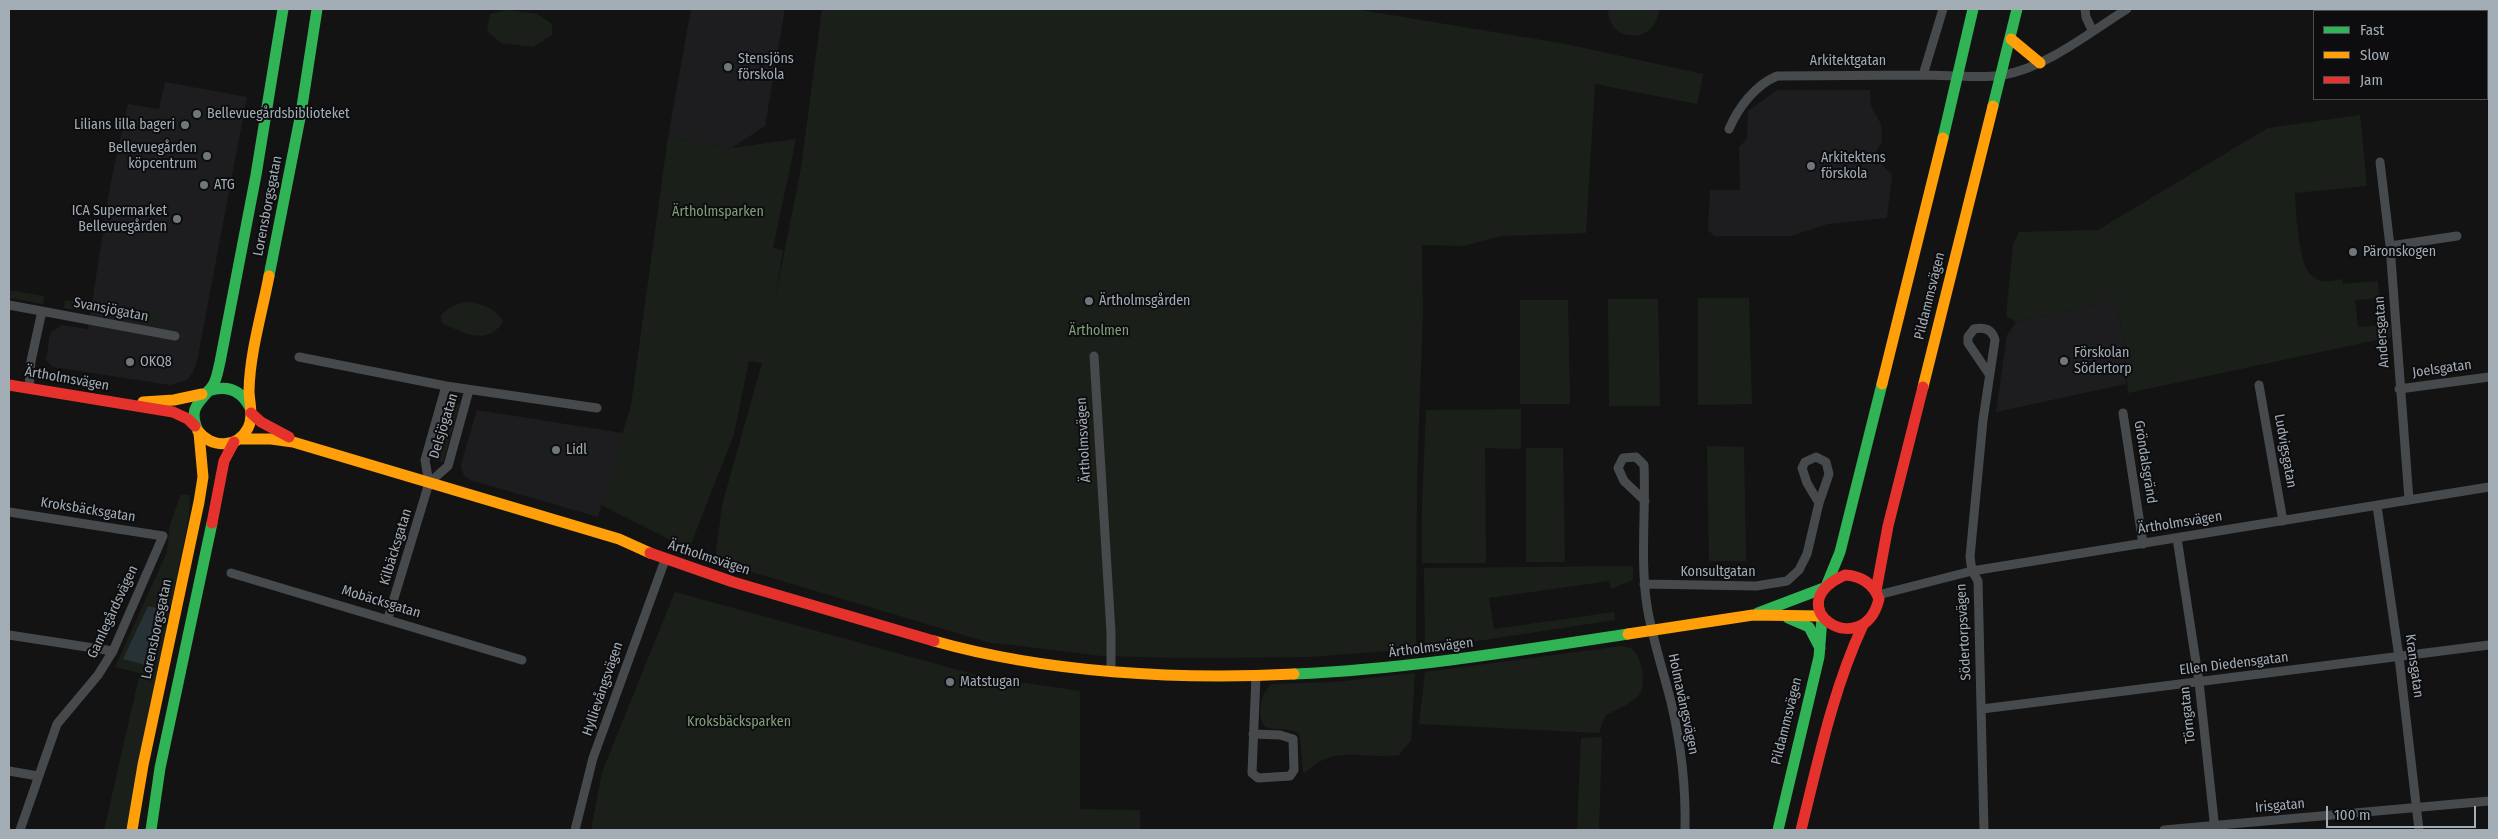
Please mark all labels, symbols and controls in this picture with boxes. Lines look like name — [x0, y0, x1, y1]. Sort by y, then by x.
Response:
legend — [2313, 10, 2488, 100]
text: Fast — [2360, 21, 2384, 39]
text: Slow — [2360, 46, 2389, 64]
place label: Stensjöns förskola — [738, 51, 794, 84]
street label: Arkitektgatan — [1810, 53, 1886, 69]
marker: Stensjöns förskola — [722, 61, 734, 73]
text: Jam — [2360, 71, 2383, 89]
place label: Bellevuegårdsbiblioteket — [207, 106, 350, 122]
marker: Bellevuegårdsbiblioteket — [191, 108, 203, 120]
place label: Lilians lilla bageri — [74, 117, 175, 133]
marker: Lilians lilla bageri — [179, 119, 191, 131]
place label: Bellevuegården köpcentrum — [108, 140, 197, 172]
marker: Bellevuegården köpcentrum — [201, 150, 213, 162]
place label: Arkitektens förskola — [1821, 150, 1886, 182]
street label: Lorensborgsgatan — [250, 154, 286, 258]
marker: Arkitektens förskola — [1805, 160, 1817, 172]
place label: ATG — [214, 177, 235, 193]
marker: ATG — [198, 179, 210, 191]
place label: ICA Supermarket Bellevuegården — [72, 203, 167, 236]
park label: Ärtholmsparken — [672, 204, 764, 220]
marker: ICA Supermarket Bellevuegården — [171, 213, 183, 225]
place label: Päronskogen — [2363, 244, 2436, 260]
marker: Päronskogen — [2347, 246, 2359, 258]
street label: Pildammsvägen — [1911, 251, 1949, 341]
place label: Ärtholmsgården — [1099, 293, 1190, 309]
street label: Svansjögatan — [72, 295, 150, 325]
marker: Ärtholmsgården — [1083, 295, 1095, 307]
street label: Andersgatan — [2371, 296, 2393, 368]
park label: Ärtholmen — [1069, 323, 1129, 339]
place label: Förskolan Södertorp — [2074, 345, 2132, 378]
place label: OKQ8 — [140, 354, 172, 370]
marker: Förskolan Södertorp — [2058, 355, 2070, 367]
marker: OKQ8 — [124, 356, 136, 368]
street label: Joelsgatan — [2411, 357, 2473, 381]
street label: Ärtholmsvägen — [24, 363, 110, 395]
street label: Delsjögatan — [426, 391, 462, 461]
street label: Ärtholmsvägen — [1073, 397, 1095, 483]
street label: Ludvigsgatan — [2270, 413, 2300, 489]
street label: Gröndalsgränd — [2130, 419, 2160, 505]
place label: Lidl — [566, 442, 587, 458]
marker: Lidl — [550, 444, 562, 456]
street label: Kroksbäcksgatan — [39, 494, 137, 526]
street label: Kilbäcksgatan — [376, 507, 416, 587]
street label: Ärtholmsvägen — [2137, 508, 2223, 538]
street label: Ärtholmsvägen — [666, 537, 752, 579]
street label: Gamlegårdsvägen — [84, 563, 142, 661]
street label: Konsultgatan — [1680, 564, 1756, 580]
street label: Lorensborgsgatan — [138, 577, 176, 681]
street label: Mobäcksgatan — [339, 582, 423, 622]
street label: Södertorpsvägen — [1953, 583, 1975, 681]
street label: Kransgatan — [2401, 633, 2427, 699]
street label: Ärtholmsvägen — [1388, 634, 1474, 662]
street label: Hyllievångsvägen — [579, 640, 627, 738]
street label: Ellen Diedensgatan — [2179, 649, 2289, 679]
street label: Holmavångsvägen — [1664, 652, 1702, 756]
place label: Matstugan — [960, 674, 1020, 690]
marker: Matstugan — [944, 676, 956, 688]
street label: Pildammsvägen — [1768, 676, 1806, 766]
street label: Törngatan — [2177, 686, 2199, 744]
park label: Kroksbäcksparken — [687, 714, 791, 730]
street label: Irisgatan — [2254, 795, 2306, 817]
scale bar — [2328, 796, 2478, 828]
text: 100 m — [2334, 806, 2371, 824]

